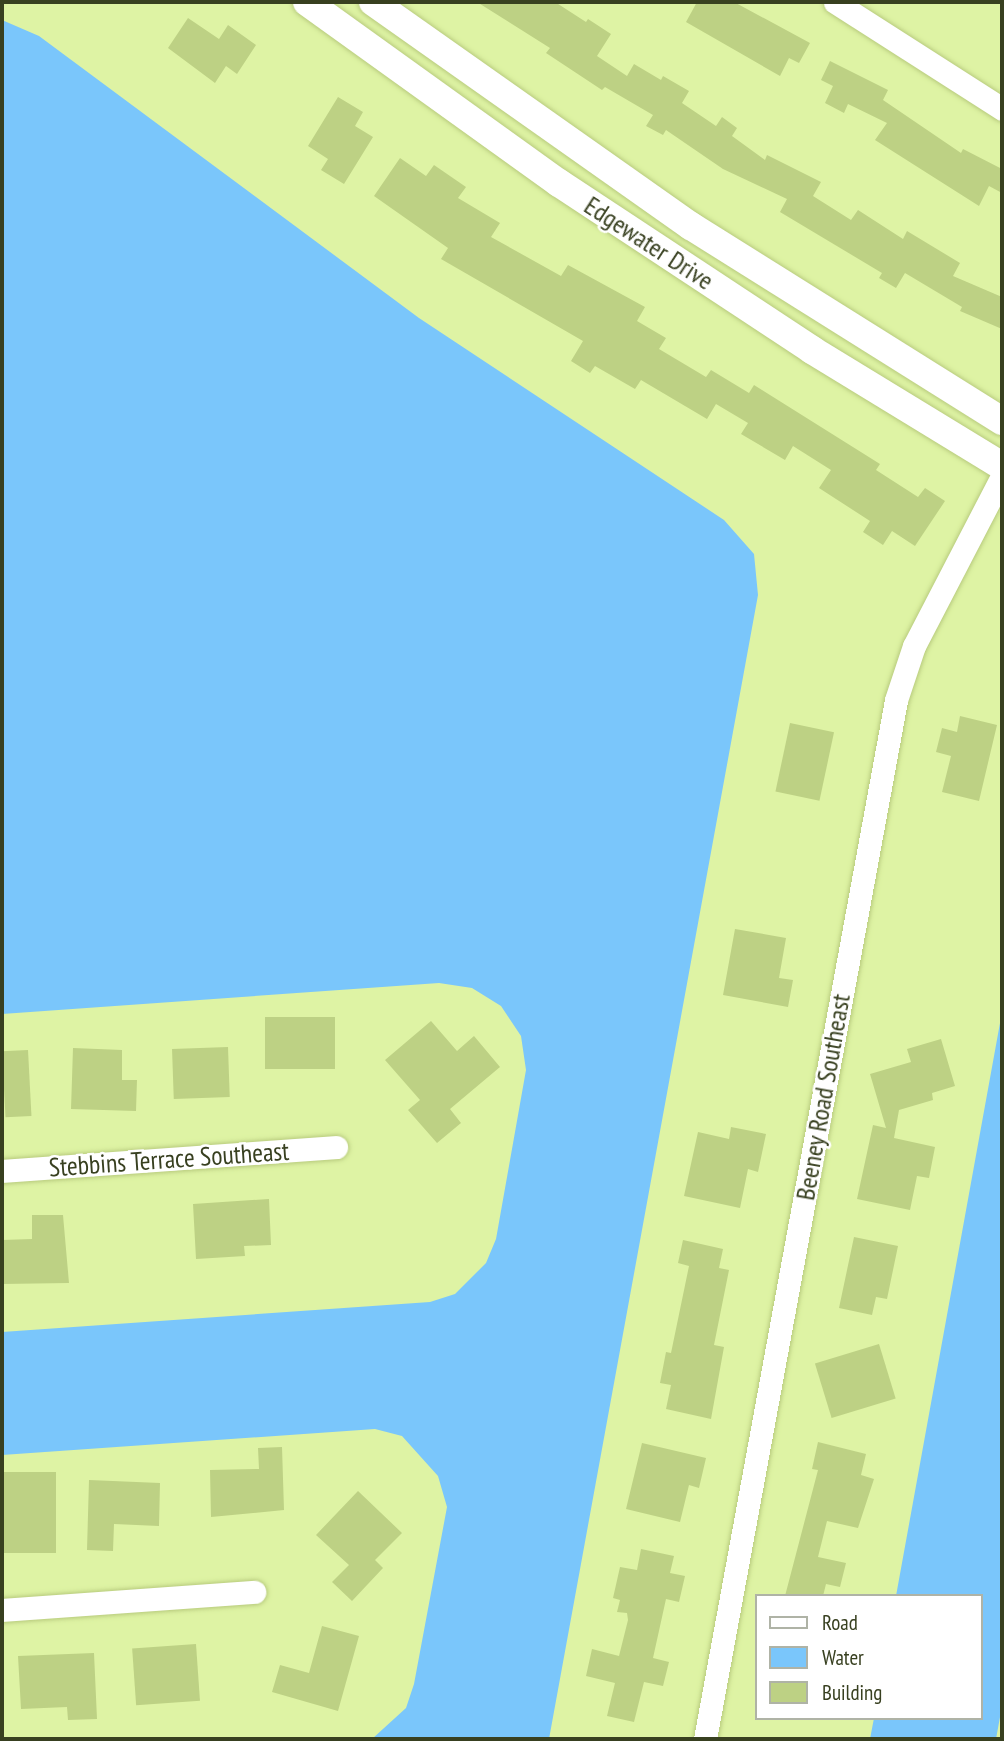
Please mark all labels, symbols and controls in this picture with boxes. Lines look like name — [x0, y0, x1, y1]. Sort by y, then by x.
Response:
street label: Edgewater Drive — [579, 190, 719, 296]
street label: Beeney Road Southeast — [789, 991, 857, 1203]
street label: Stebbins Terrace Southeast — [47, 1135, 291, 1183]
legend — [755, 1594, 983, 1720]
text: Road — [822, 1609, 858, 1636]
text: Water — [822, 1644, 864, 1671]
text: Building — [822, 1679, 882, 1706]

